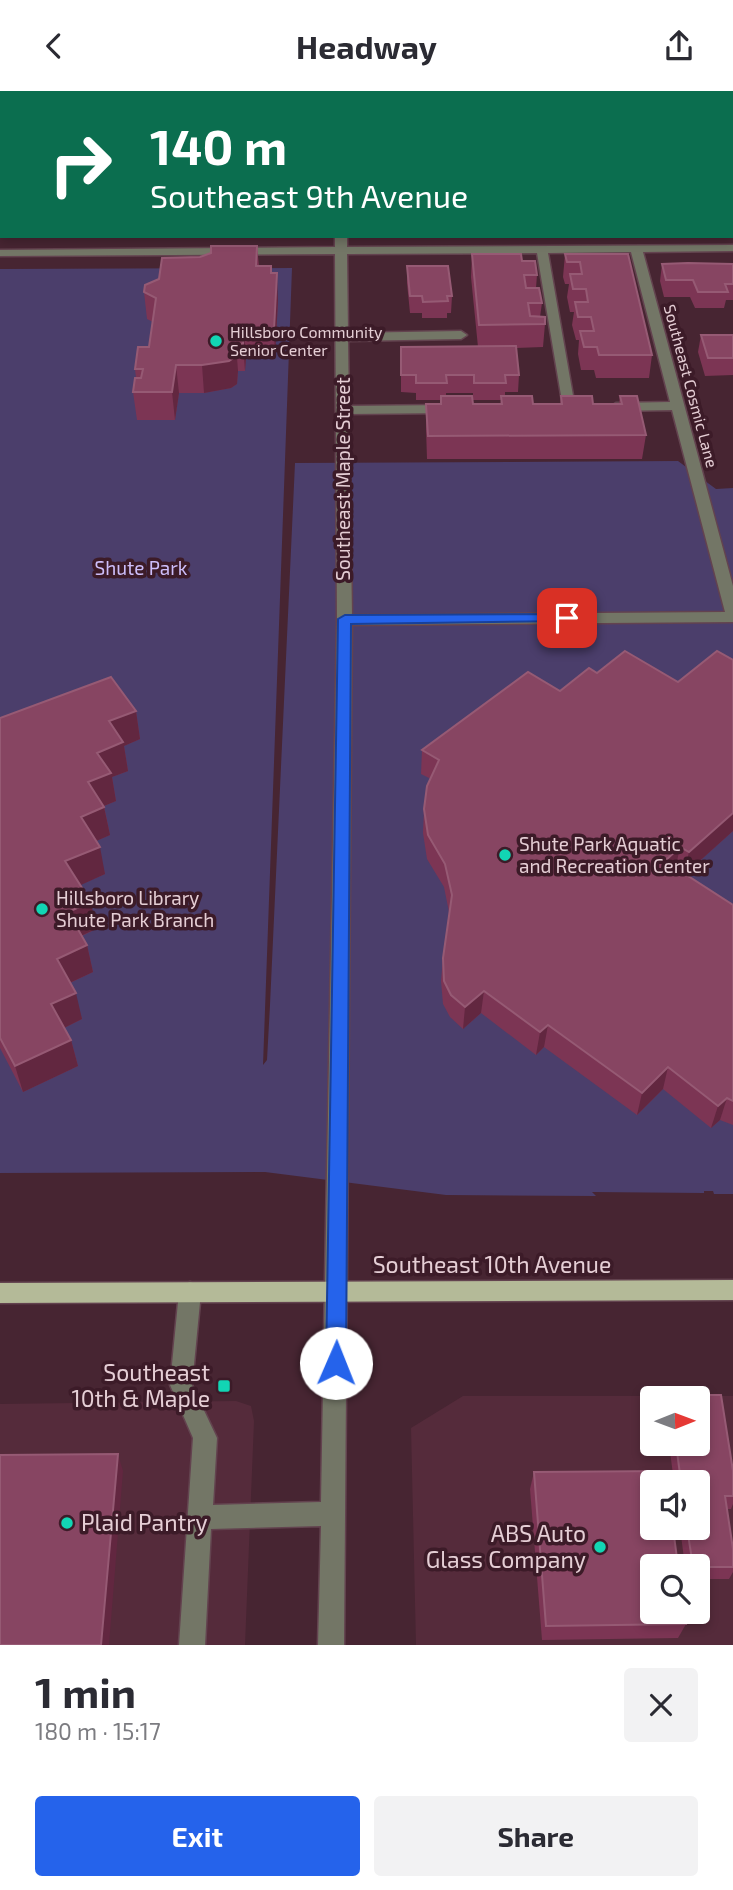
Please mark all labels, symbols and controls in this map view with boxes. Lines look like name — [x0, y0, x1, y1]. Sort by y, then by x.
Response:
icon: back — [35, 27, 73, 65]
text: Headway — [296, 27, 437, 65]
icon: share — [660, 27, 698, 65]
text: 140 m — [150, 116, 287, 175]
icon: right — [35, 119, 126, 210]
text: Southeast 9th Avenue — [150, 176, 468, 214]
street label: Southeast Cosmic Lane — [661, 302, 722, 470]
place label: Hillsboro Community Senior Center — [230, 322, 383, 359]
marker: Hillsboro Community Senior Center — [208, 333, 224, 349]
street label: Southeast Maple Street — [331, 377, 354, 581]
park label: Shute Park — [94, 556, 188, 579]
pin — [537, 588, 597, 648]
icon: arrive — [548, 599, 586, 637]
place label: Shute Park Aquatic and Recreation Center — [519, 832, 710, 877]
marker: Shute Park Aquatic and Recreation Center — [497, 847, 513, 863]
place label: Hillsboro Library Shute Park Branch — [56, 886, 214, 931]
marker: Hillsboro Library Shute Park Branch — [34, 901, 50, 917]
street label: Southeast 10th Avenue — [373, 1250, 611, 1278]
position arrow — [299, 1326, 373, 1400]
place label: Southeast 10th & Maple — [72, 1358, 210, 1412]
marker: Southeast 10th & Maple — [216, 1378, 232, 1394]
north arrow — [640, 1386, 710, 1456]
map controls — [640, 1386, 710, 1624]
button: sound — [640, 1470, 710, 1540]
place label: Plaid Pantry — [81, 1508, 208, 1536]
marker: Plaid Pantry — [59, 1515, 75, 1531]
place label: ABS Auto Glass Company — [426, 1519, 586, 1573]
marker: ABS Auto Glass Company — [592, 1539, 608, 1555]
button: search — [640, 1554, 710, 1624]
text: 1 min — [35, 1666, 136, 1716]
button: close — [624, 1668, 698, 1742]
text: 180 m · 15:17 — [35, 1717, 161, 1745]
button: Exit — [35, 1796, 360, 1876]
button: Share — [374, 1796, 698, 1876]

